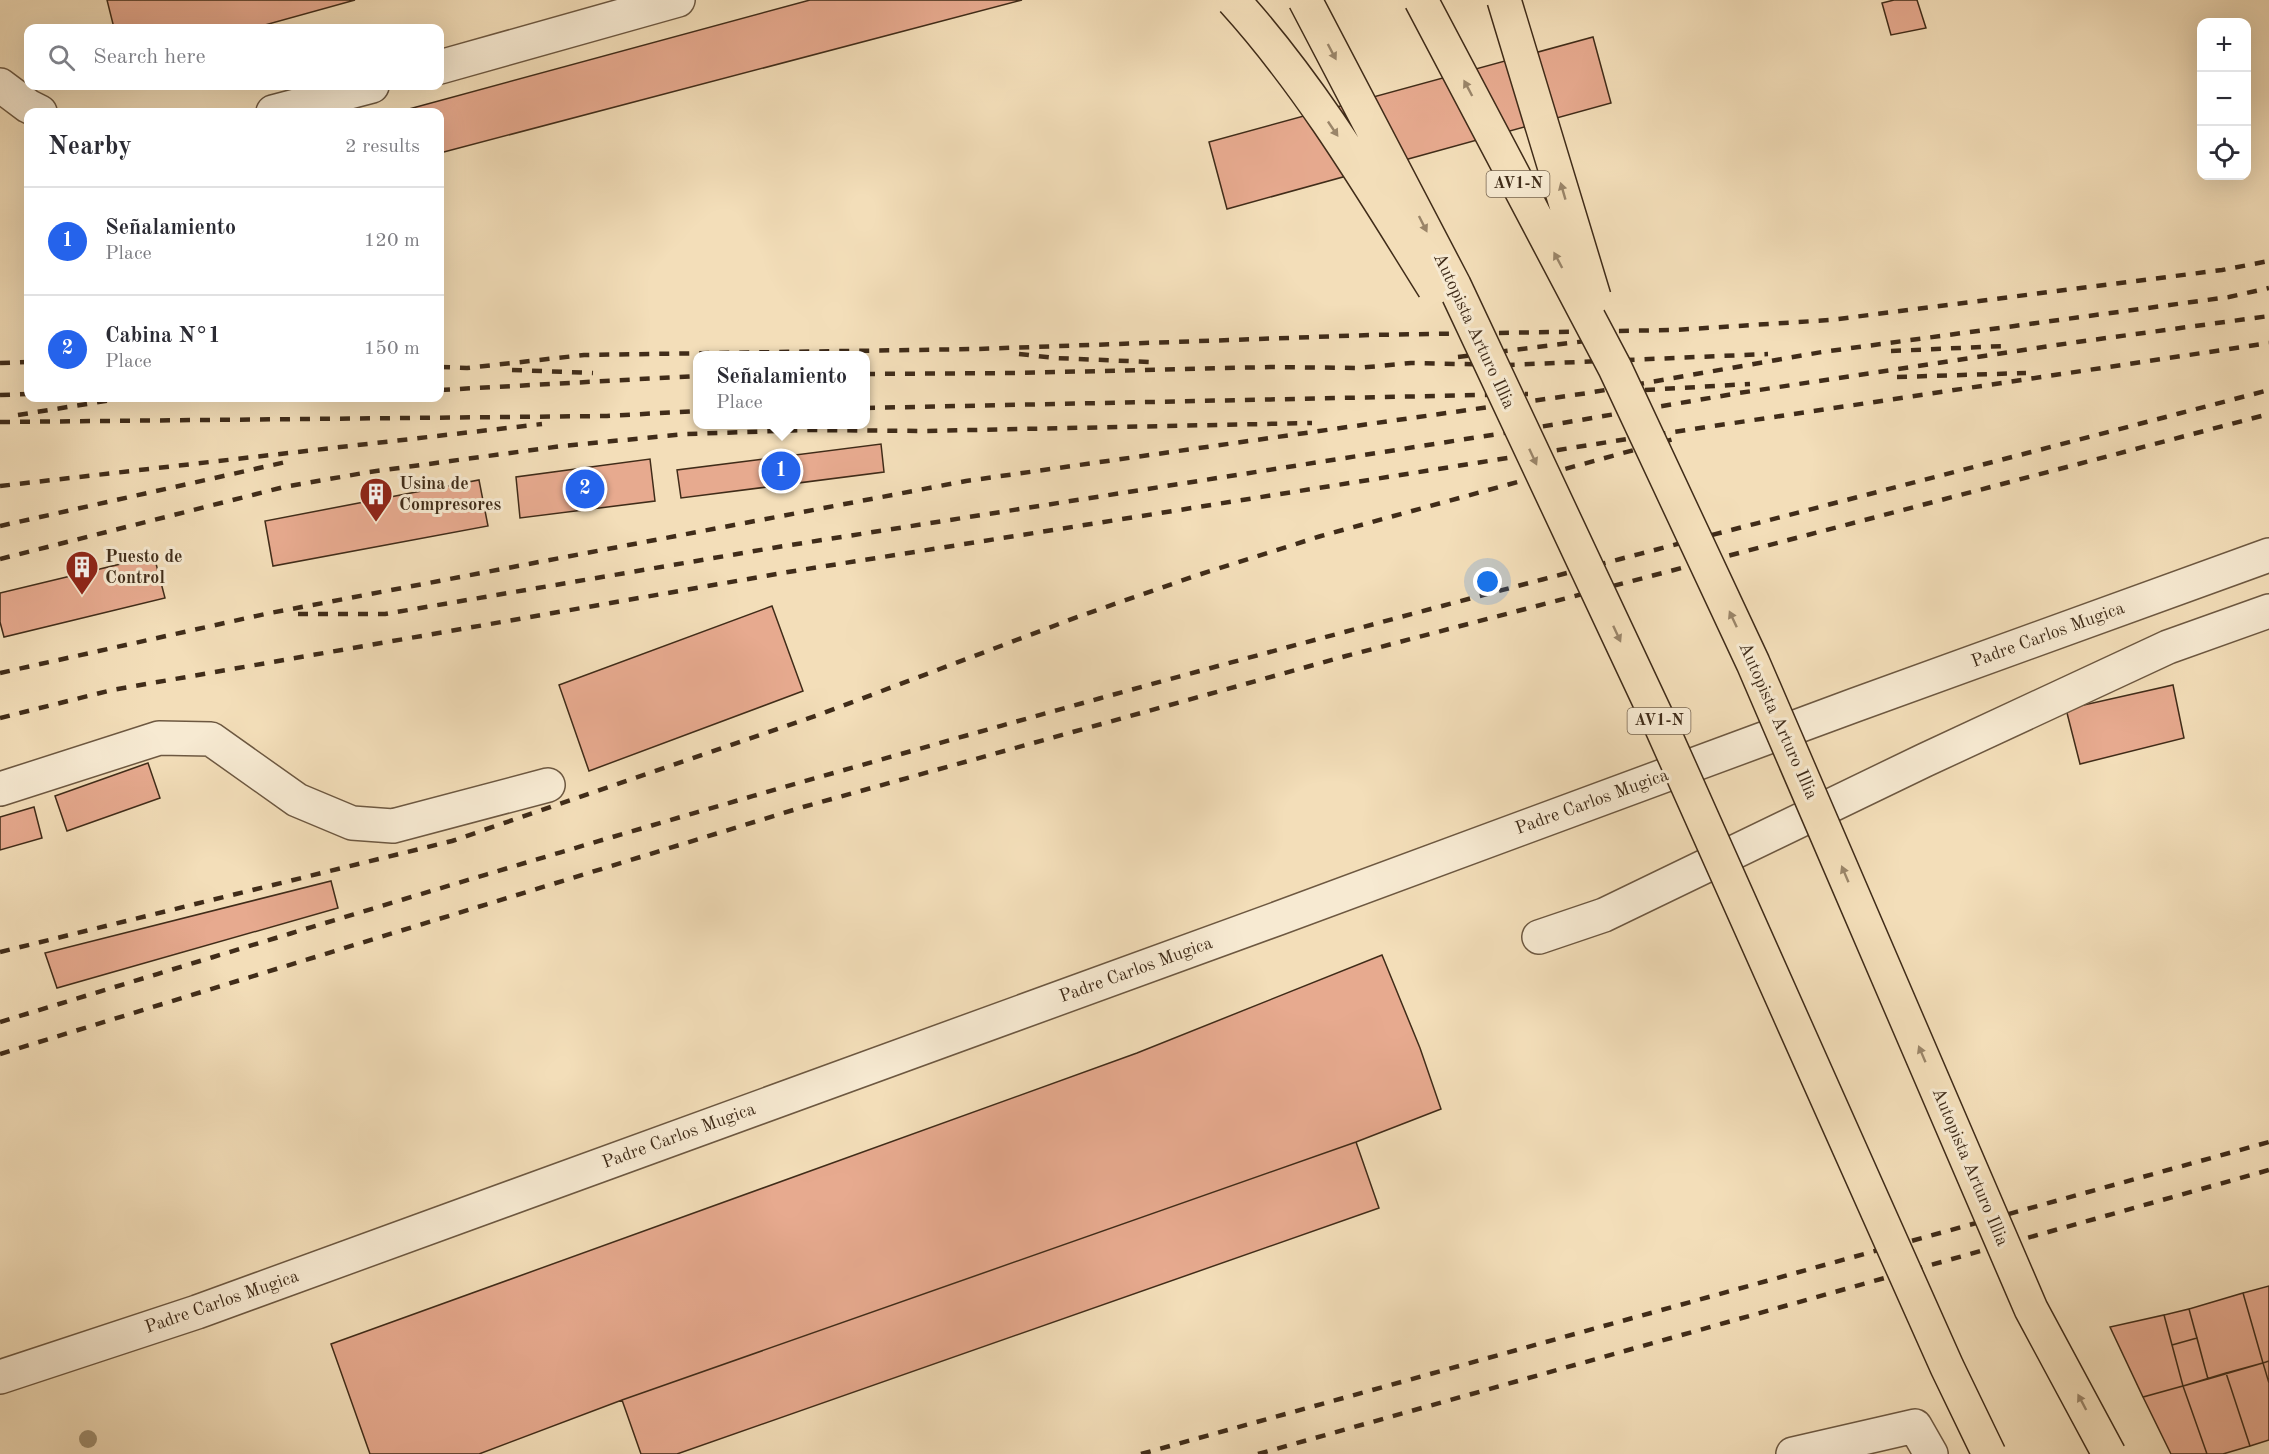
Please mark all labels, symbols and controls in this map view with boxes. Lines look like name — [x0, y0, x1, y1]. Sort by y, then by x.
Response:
map controls — [2197, 18, 2251, 180]
button: + — [2197, 18, 2251, 72]
search box — [24, 24, 444, 90]
icon: search — [45, 41, 78, 74]
one-way arrow — [1327, 43, 1337, 60]
text: Search here — [93, 46, 206, 68]
button: − — [2197, 72, 2251, 126]
one-way arrow — [1463, 79, 1473, 97]
one-way arrow — [1327, 121, 1338, 137]
button: locate — [2197, 126, 2251, 180]
text: Nearby — [48, 134, 132, 160]
text: 2 results — [345, 137, 420, 157]
road number: AV1-N — [1486, 171, 1550, 197]
one-way arrow — [1558, 182, 1567, 200]
one-way arrow — [1418, 216, 1428, 233]
text: Señalamiento — [105, 217, 236, 239]
text: 1 — [62, 231, 73, 251]
text: 120 m — [364, 231, 420, 251]
text: Place — [105, 244, 152, 264]
street label: Autopista Arturo Illia — [1430, 250, 1518, 412]
one-way arrow — [1554, 252, 1563, 269]
text: Cabina N°1 — [105, 325, 221, 347]
text: 2 — [62, 339, 73, 359]
text: 150 m — [364, 339, 420, 359]
popup — [693, 351, 870, 429]
text: Place — [105, 352, 152, 372]
text: Señalamiento — [716, 366, 847, 388]
text: Place — [716, 393, 763, 413]
pin: 1 — [762, 448, 800, 494]
one-way arrow — [1529, 449, 1538, 466]
pin: 2 — [566, 466, 604, 512]
place label: Usina de Compresores — [399, 475, 502, 514]
building icon: Usina de Compresores — [358, 476, 394, 523]
place label: Puesto de Control — [105, 548, 183, 587]
building icon: Puesto de Control — [64, 549, 100, 596]
your location — [1473, 567, 1502, 596]
street label: Padre Carlos Mugica — [1969, 599, 2127, 671]
one-way arrow — [1728, 610, 1737, 627]
one-way arrow — [1613, 625, 1622, 642]
street label: Autopista Arturo Illia — [1735, 640, 1821, 802]
road number: AV1-N — [1628, 708, 1690, 734]
street label: Padre Carlos Mugica — [1513, 766, 1671, 838]
one-way arrow — [1840, 866, 1849, 883]
street label: Padre Carlos Mugica — [1057, 934, 1215, 1006]
one-way arrow — [1917, 1045, 1926, 1062]
street label: Autopista Arturo Illia — [1929, 1085, 2011, 1249]
street label: Padre Carlos Mugica — [600, 1100, 758, 1172]
street label: Padre Carlos Mugica — [143, 1267, 301, 1337]
one-way arrow — [2077, 1394, 2087, 1411]

